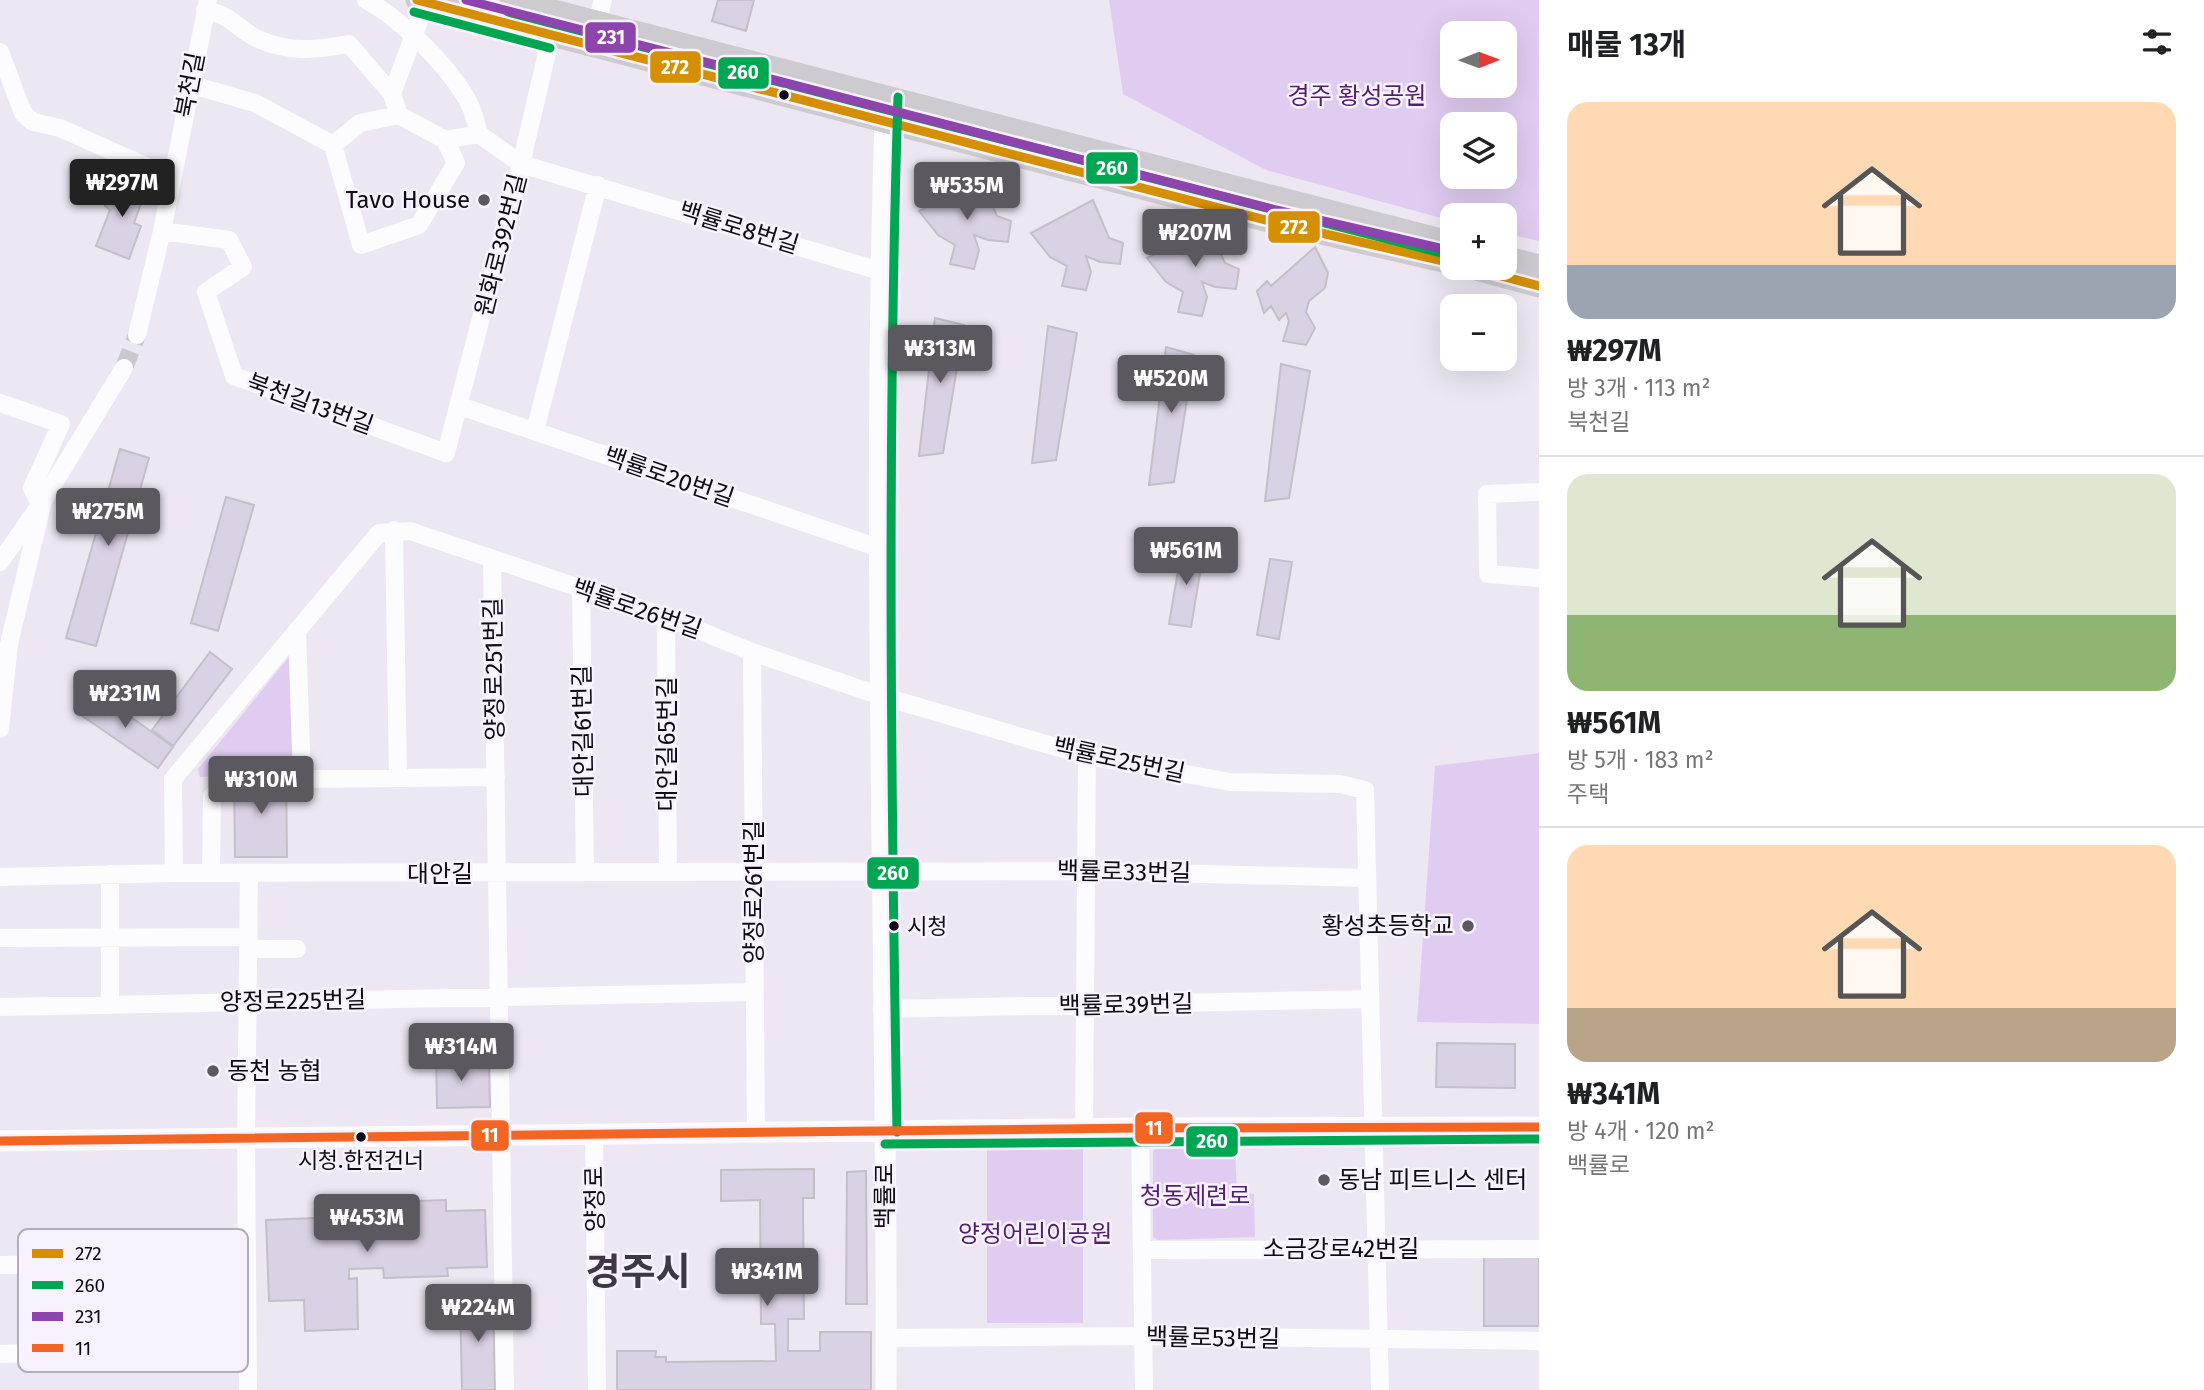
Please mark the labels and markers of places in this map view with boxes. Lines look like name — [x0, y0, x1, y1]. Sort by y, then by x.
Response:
unlabelled marker — [777, 88, 791, 102]
pin: ₩297M — [73, 160, 171, 219]
pin: ₩535M — [918, 162, 1016, 222]
place label: Tavo House — [345, 186, 470, 214]
marker: Tavo House — [476, 192, 492, 208]
pin: ₩207M — [1146, 210, 1244, 269]
pin: ₩313M — [891, 326, 989, 385]
pin: ₩520M — [1122, 356, 1220, 415]
pin: ₩275M — [59, 489, 157, 548]
pin: ₩561M — [1137, 528, 1235, 587]
pin: ₩231M — [76, 670, 174, 730]
pin: ₩310M — [212, 756, 310, 816]
place label: 황성초등학교 — [1322, 912, 1454, 940]
place label: 시청 — [907, 913, 947, 940]
marker: 황성초등학교 — [1460, 918, 1476, 934]
marker: 시청 — [887, 919, 901, 933]
pin: ₩314M — [412, 1024, 510, 1083]
place label: 동천 농협 — [227, 1057, 322, 1085]
marker: 동천 농협 — [205, 1063, 221, 1079]
marker: 시청.한전건너 — [354, 1130, 368, 1144]
place label: 시청.한전건너 — [298, 1147, 424, 1174]
place label: 동남 피트니스 센터 — [1338, 1166, 1527, 1194]
marker: 동남 피트니스 센터 — [1316, 1172, 1332, 1188]
pin: ₩453M — [318, 1194, 416, 1254]
pin: ₩341M — [718, 1248, 816, 1308]
pin: ₩224M — [429, 1284, 527, 1344]

